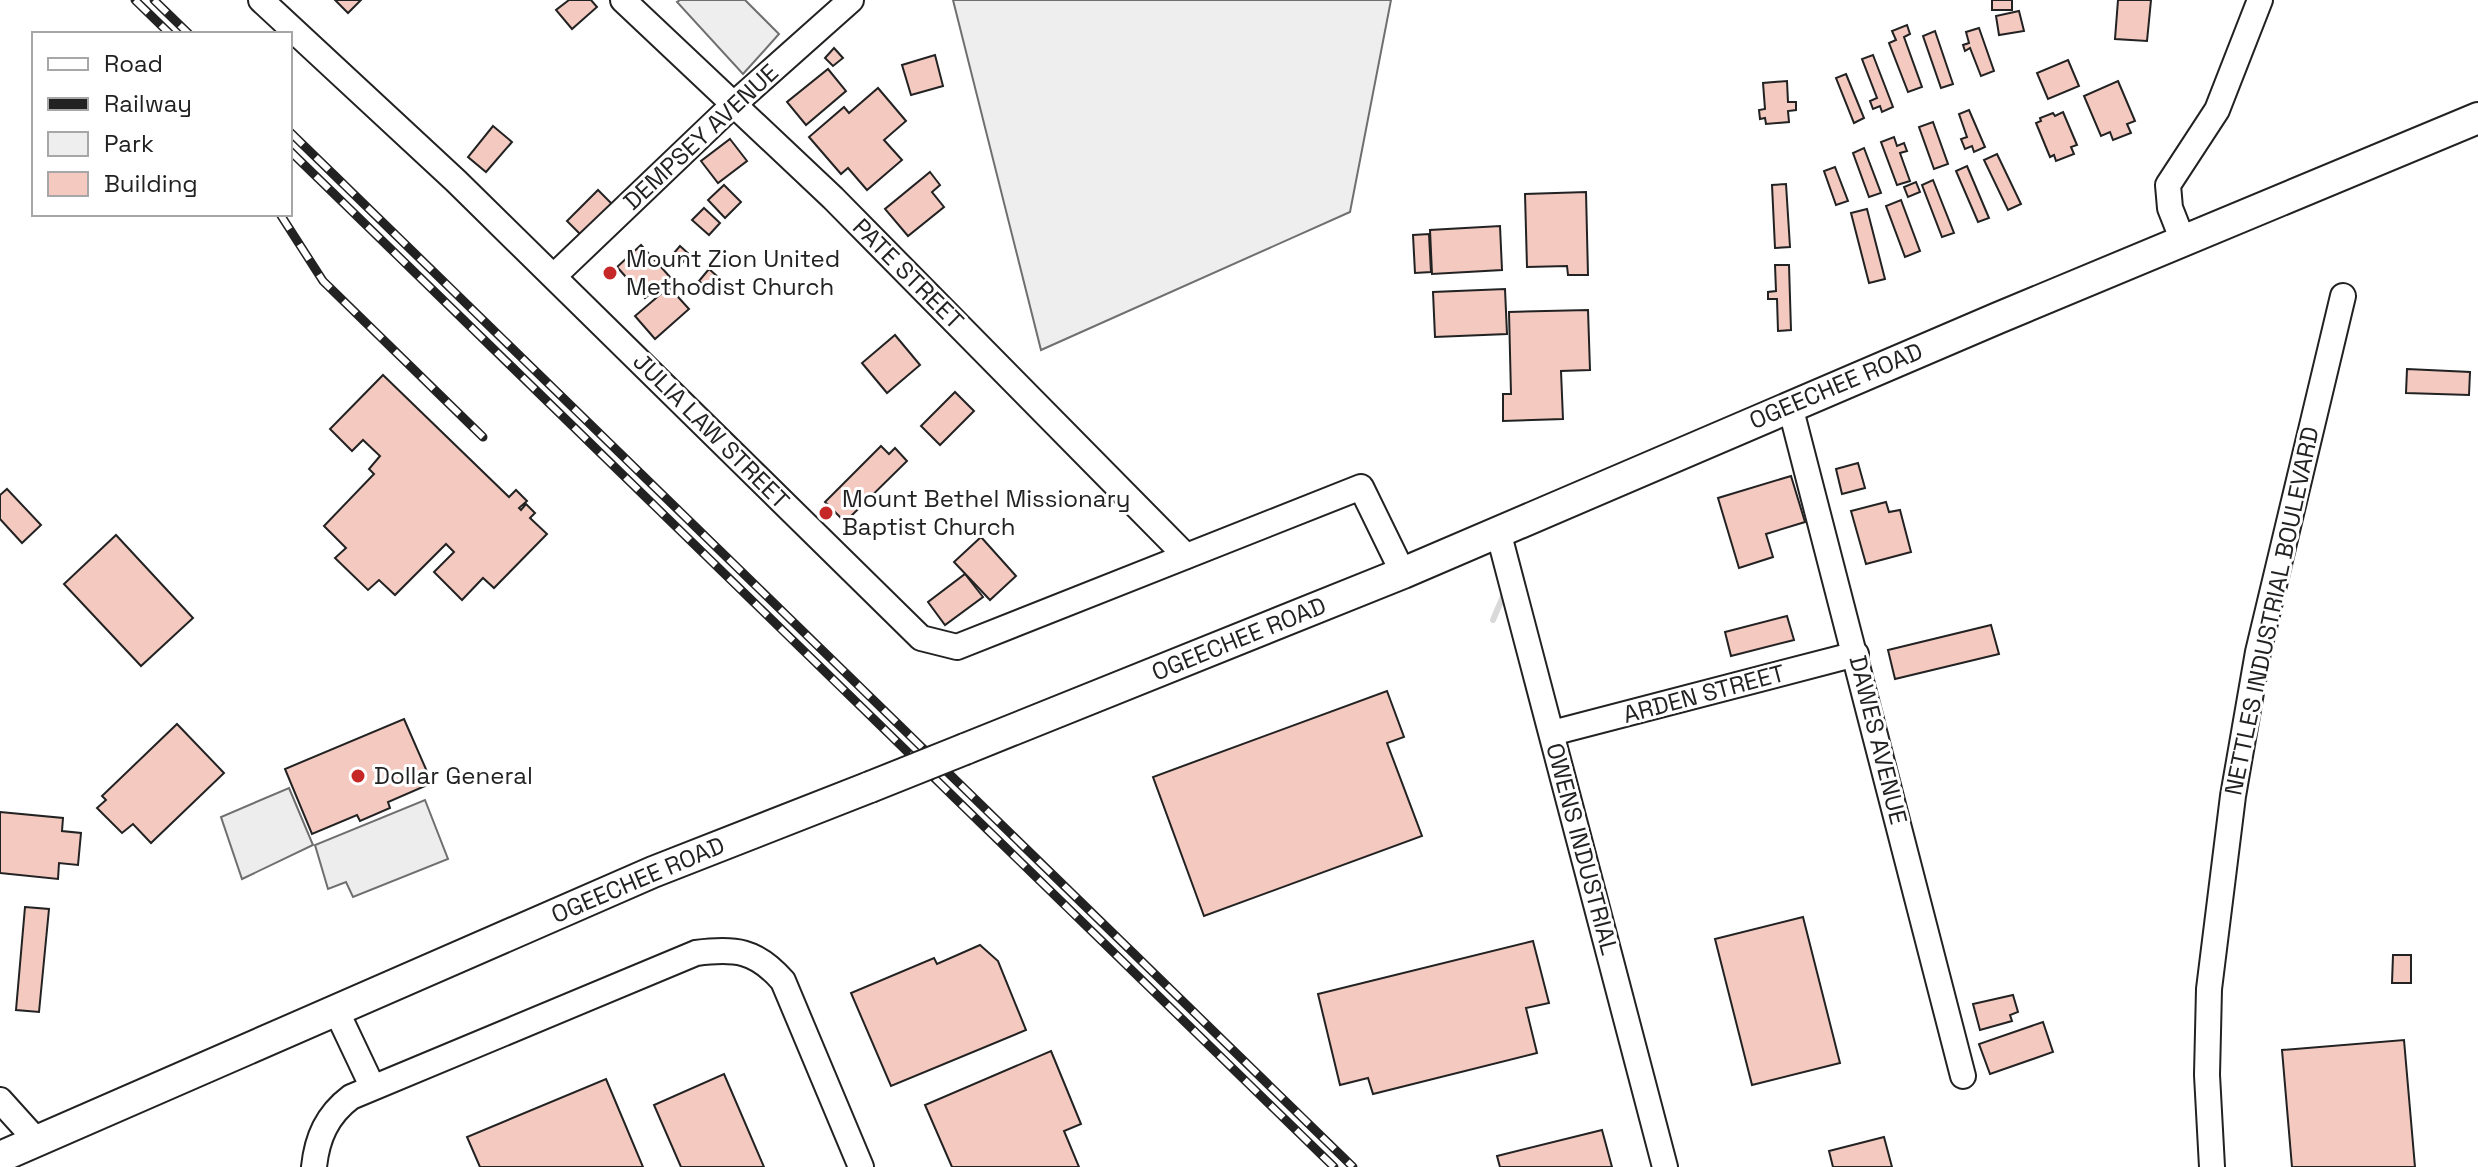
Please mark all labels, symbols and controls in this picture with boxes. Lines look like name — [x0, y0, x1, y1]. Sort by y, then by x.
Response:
legend — [32, 32, 292, 216]
text: Road — [104, 48, 163, 79]
street label: DEMPSEY AVENUE — [617, 57, 785, 216]
text: Railway — [104, 88, 192, 119]
text: Park — [104, 128, 154, 159]
text: Building — [104, 168, 198, 199]
street label: PATE STREET — [846, 212, 970, 336]
place label: Mount Zion United Methodist Church — [626, 243, 840, 302]
marker: Mount Zion United Methodist Church — [601, 264, 619, 282]
street label: OGEECHEE ROAD — [1744, 335, 1927, 436]
street label: JULIA LAW STREET — [626, 346, 796, 516]
street label: NETTLES INDUSTRIAL BOULEVARD — [2217, 424, 2326, 798]
place label: Mount Bethel Missionary Baptist Church — [842, 483, 1130, 542]
marker: Mount Bethel Missionary Baptist Church — [817, 504, 835, 522]
street label: OGEECHEE ROAD — [1147, 589, 1331, 688]
street label: DAWES AVENUE — [1843, 652, 1914, 828]
street label: ARDEN STREET — [1620, 657, 1788, 730]
street label: OWENS INDUSTRIAL — [1539, 739, 1626, 958]
place label: Dollar General — [374, 760, 533, 791]
marker: Dollar General — [349, 767, 367, 785]
street label: OGEECHEE ROAD — [546, 829, 729, 930]

